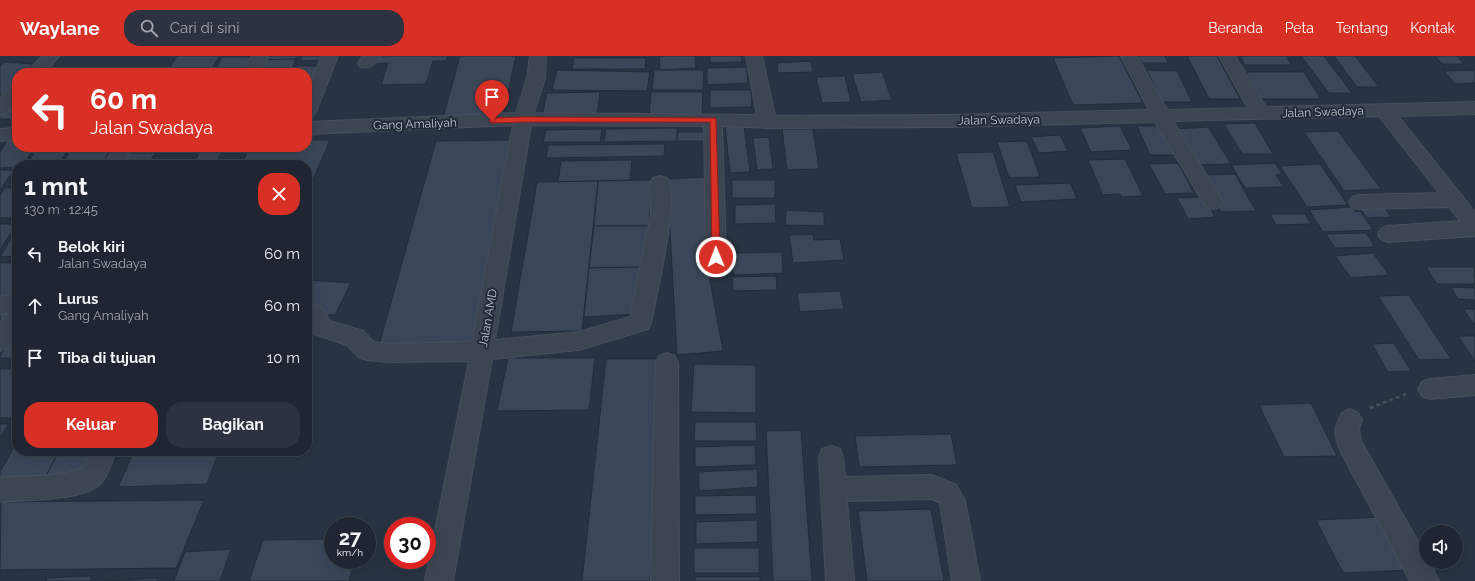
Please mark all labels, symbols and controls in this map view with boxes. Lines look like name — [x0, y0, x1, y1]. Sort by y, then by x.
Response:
search box — [124, 10, 404, 46]
text: Waylane — [20, 17, 100, 39]
icon: search — [138, 17, 160, 39]
text: Cari di sini — [170, 19, 239, 37]
text: Beranda — [1208, 20, 1263, 36]
text: Peta — [1285, 20, 1314, 36]
text: Tentang — [1336, 20, 1388, 36]
text: Kontak — [1410, 20, 1455, 36]
pin — [475, 80, 509, 121]
text: 60 m — [90, 83, 157, 116]
icon: left — [24, 84, 76, 136]
icon: arrive — [481, 86, 503, 108]
street label: Jalan Swadaya — [1282, 104, 1364, 120]
street label: Jalan Swadaya — [958, 112, 1040, 128]
street label: Gang Amaliyah — [373, 116, 457, 132]
text: Jalan Swadaya — [90, 117, 213, 138]
text: 1 mnt — [24, 172, 88, 201]
button: close — [258, 173, 300, 215]
text: 130 m · 12:45 — [24, 202, 98, 217]
position arrow — [695, 236, 737, 278]
text: Belok kiri — [58, 238, 125, 256]
icon: left — [24, 243, 46, 265]
text: 60 m — [264, 245, 300, 263]
text: Jalan Swadaya — [58, 256, 147, 271]
street label: Jalan AMD — [476, 287, 500, 348]
text: Lurus — [58, 290, 99, 308]
icon: ahead — [24, 295, 46, 317]
text: 60 m — [264, 297, 300, 315]
text: Gang Amaliyah — [58, 308, 149, 323]
icon: arrive — [24, 347, 46, 369]
text: Tiba di tujuan — [58, 349, 156, 367]
text: 10 m — [267, 349, 300, 367]
button: Keluar — [24, 402, 158, 448]
button: Bagikan — [166, 402, 300, 448]
speed limit sign: 30 — [384, 517, 436, 569]
map controls — [1419, 525, 1463, 569]
button: sound — [1419, 525, 1463, 569]
text: 27 — [339, 526, 361, 550]
text: km/h — [337, 547, 363, 558]

